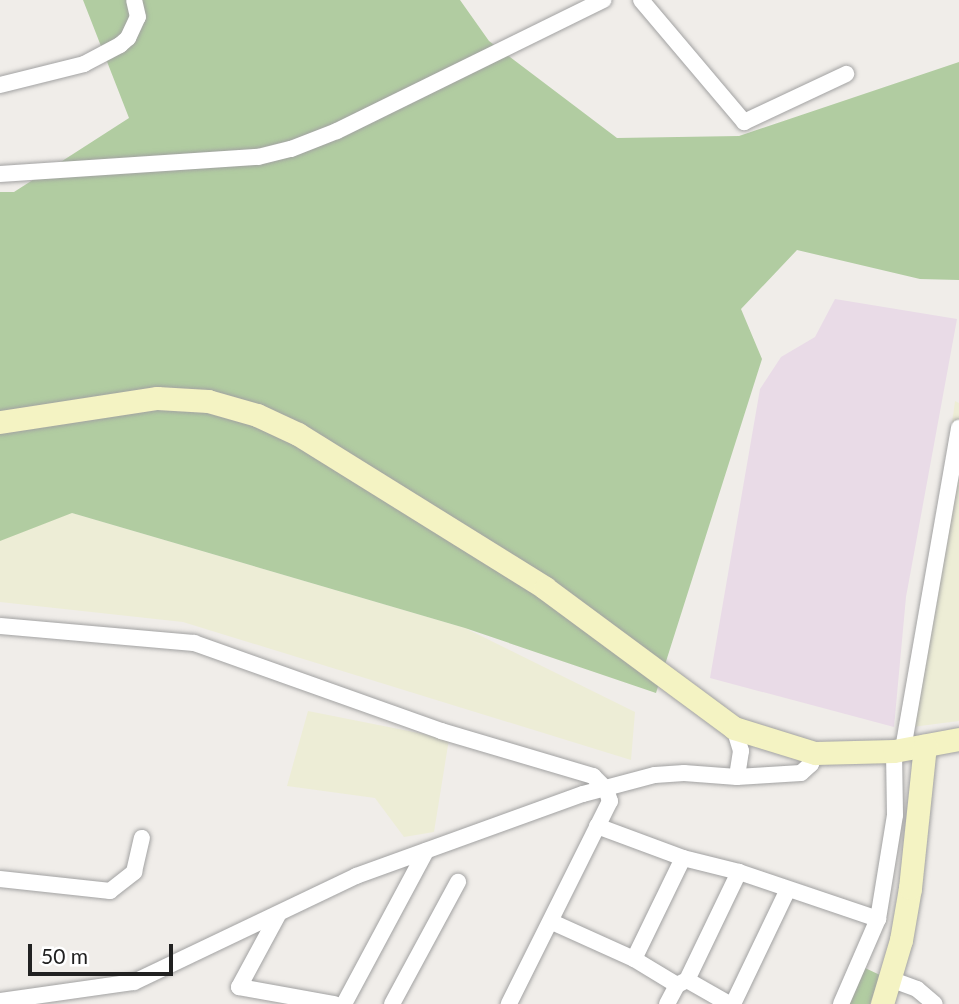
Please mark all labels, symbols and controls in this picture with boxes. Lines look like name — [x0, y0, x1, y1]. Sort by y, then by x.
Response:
scale bar — [32, 930, 177, 974]
text: 50 m — [41, 943, 88, 968]

